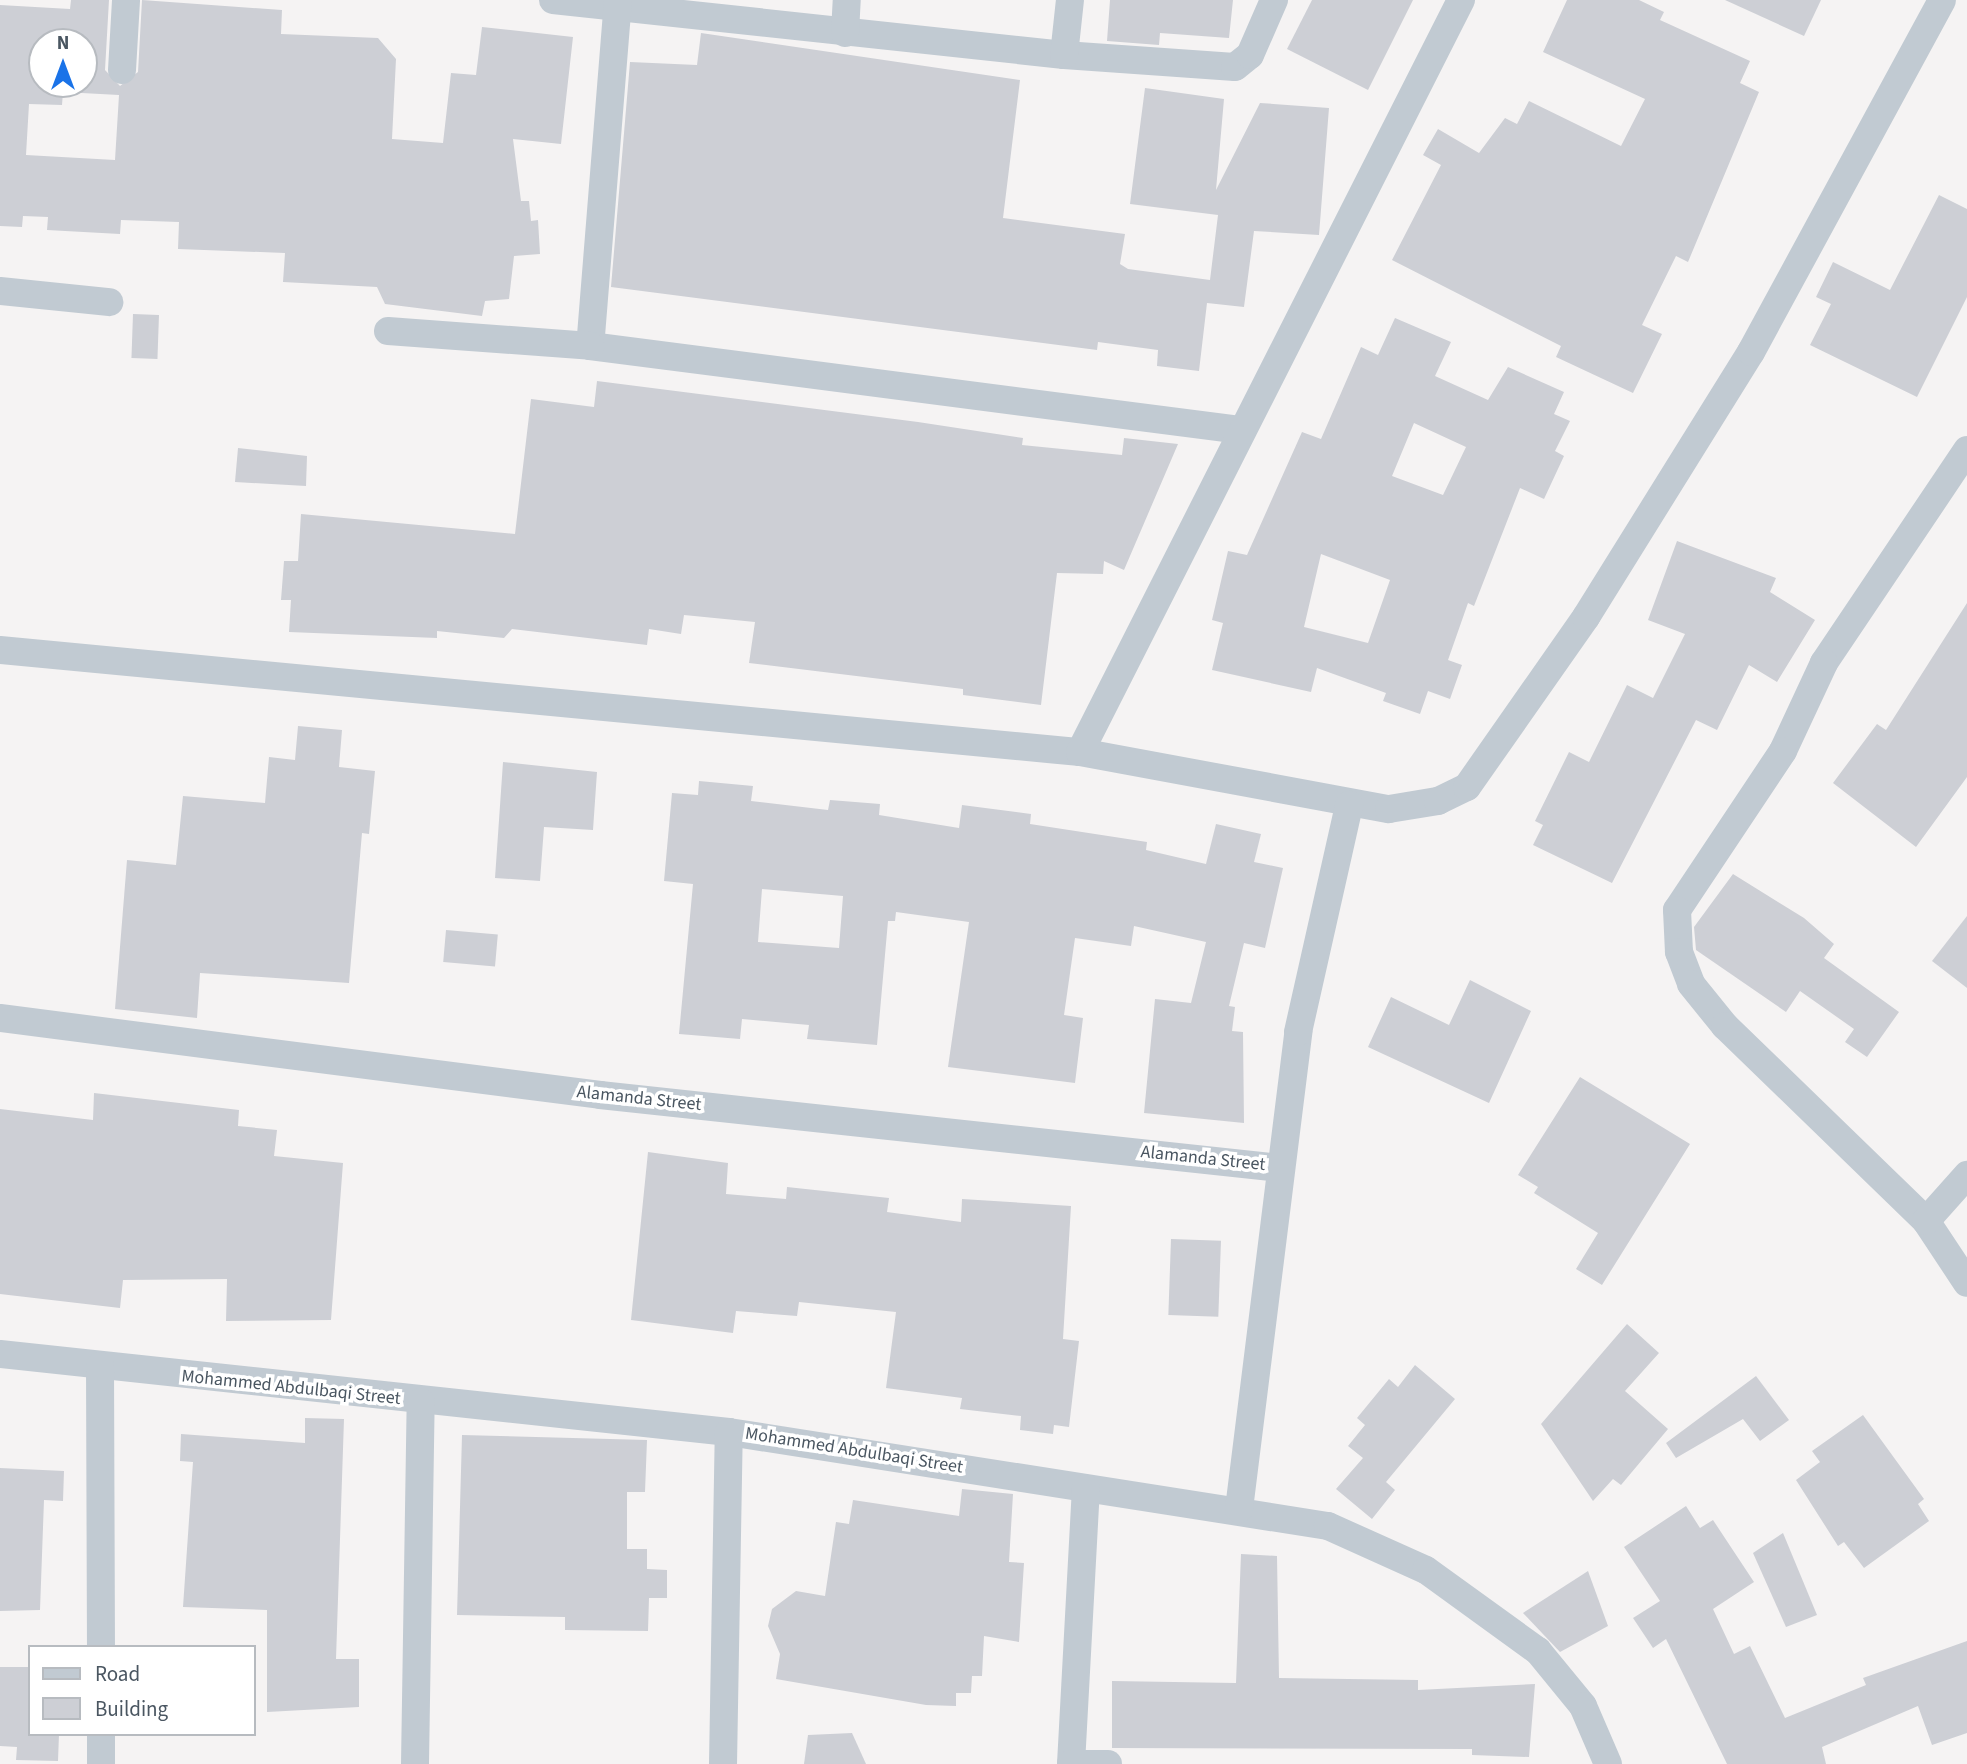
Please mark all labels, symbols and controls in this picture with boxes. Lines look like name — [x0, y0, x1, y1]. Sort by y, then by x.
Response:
north arrow — [28, 28, 98, 98]
text: N — [57, 30, 69, 57]
street label: Alamanda Street — [576, 1082, 702, 1116]
street label: Alamanda Street — [1140, 1142, 1266, 1176]
street label: Mohammed Abdulbaqi Street — [180, 1366, 402, 1410]
street label: Mohammed Abdulbaqi Street — [744, 1423, 964, 1479]
legend — [28, 1645, 256, 1736]
text: Road — [95, 1659, 140, 1689]
text: Building — [95, 1694, 168, 1724]

